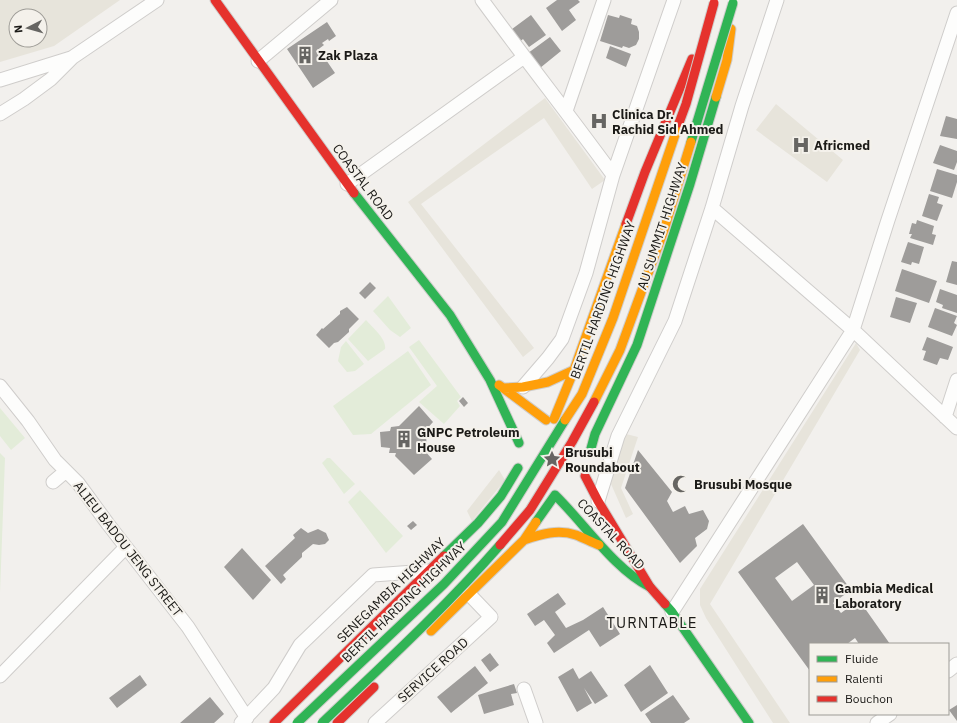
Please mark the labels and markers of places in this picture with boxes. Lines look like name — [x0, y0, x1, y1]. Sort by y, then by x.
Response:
building icon: Zak Plaza — [295, 45, 315, 65]
place label: Zak Plaza — [318, 47, 378, 64]
place label: Clinica Dr. Rachid Sid Ahmed — [612, 106, 723, 138]
hospital icon: Clinica Dr. Rachid Sid Ahmed — [589, 111, 609, 131]
hospital icon: Africmed — [791, 135, 811, 155]
place label: Africmed — [814, 137, 870, 154]
place label: GNPC Petroleum House — [417, 424, 520, 456]
building icon: GNPC Petroleum House — [394, 429, 414, 449]
place label: Brusubi Roundabout — [565, 444, 640, 476]
place icon: Brusubi Roundabout — [542, 449, 562, 469]
mosque icon: Brusubi Mosque — [671, 474, 691, 494]
place label: Brusubi Mosque — [694, 476, 792, 493]
place label: Gambia Medical Laboratory — [835, 580, 933, 612]
building icon: Gambia Medical Laboratory — [812, 585, 832, 605]

